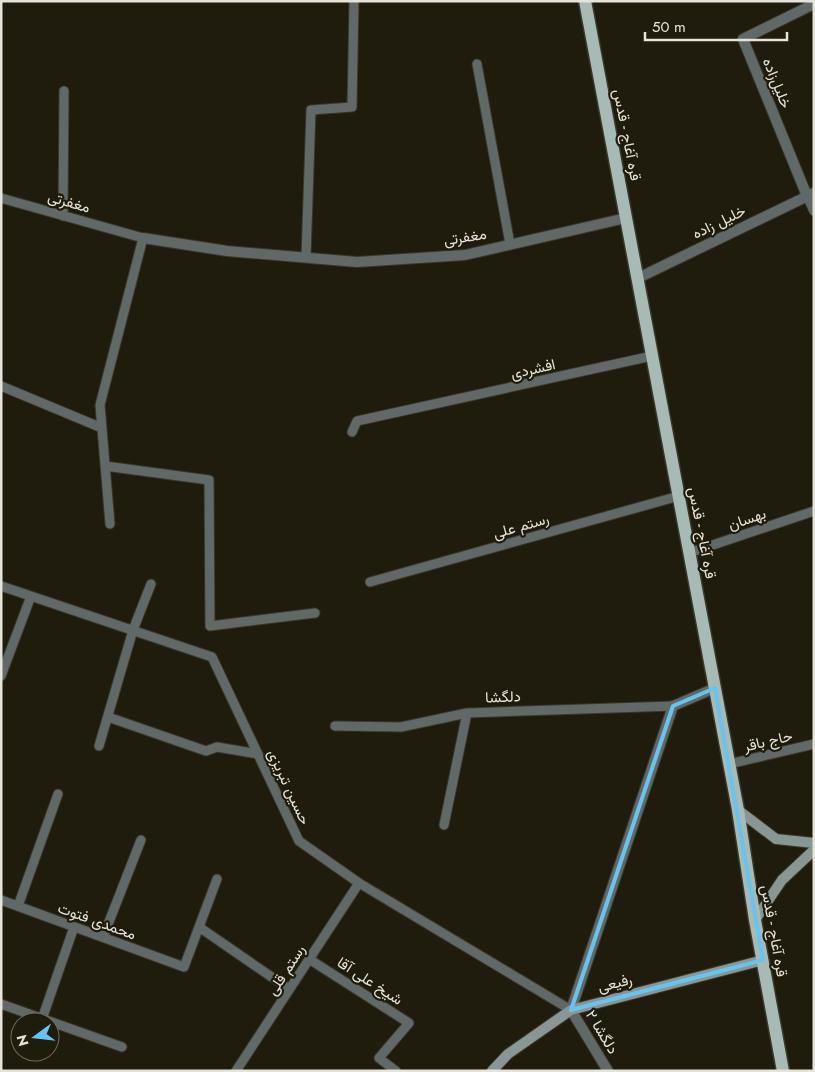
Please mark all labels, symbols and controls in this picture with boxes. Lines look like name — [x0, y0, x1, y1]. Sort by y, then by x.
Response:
scale bar — [645, 10, 788, 42]
text: 50 m — [652, 16, 686, 38]
street label: خلیل‌زاده — [757, 55, 797, 111]
street label: قره آغاج - قدس — [607, 87, 647, 183]
street label: مغفرتی — [45, 185, 93, 219]
street label: خلیل زاده — [689, 200, 749, 244]
street label: مغفرتی — [442, 223, 488, 251]
street label: افشردی — [508, 353, 558, 385]
street label: قره آغاج - قدس — [682, 485, 722, 581]
street label: بهسان — [725, 502, 769, 536]
street label: رستم علی — [490, 508, 552, 544]
street label: دلگشا — [485, 685, 521, 709]
street label: حاج باقر — [740, 725, 795, 758]
street label: حسین تبریزی — [262, 746, 316, 828]
street label: قره آغاج - قدس — [755, 883, 793, 979]
street label: محمدی فتوت — [55, 897, 139, 945]
street label: رستم قلی — [261, 940, 311, 1000]
street label: شیخ علی آقا — [333, 951, 407, 1011]
street label: رفیعی — [595, 968, 635, 998]
street label: دلگشا ۲ — [580, 1006, 624, 1058]
north arrow — [10, 1012, 60, 1062]
text: N — [11, 1032, 34, 1048]

